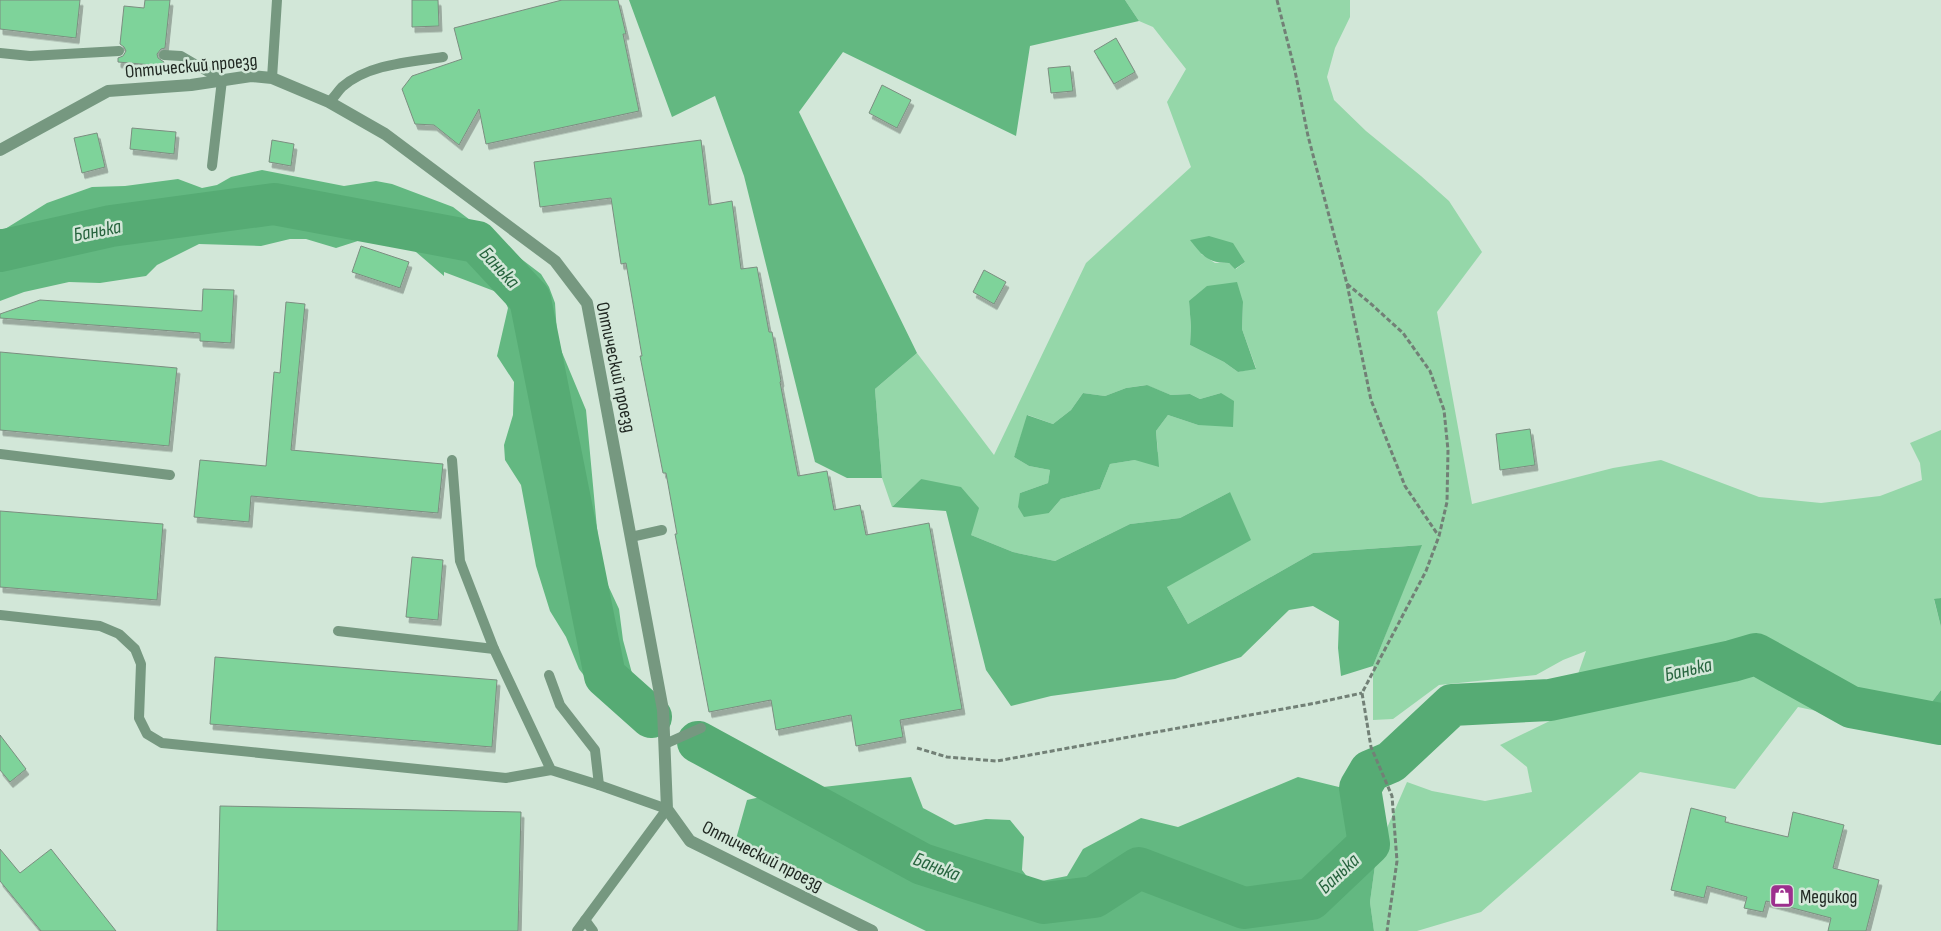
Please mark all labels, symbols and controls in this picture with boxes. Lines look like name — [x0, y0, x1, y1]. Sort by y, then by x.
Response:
street label: Оптический проезд — [124, 49, 258, 84]
water label: Банька — [71, 215, 123, 247]
water label: Банька — [474, 242, 524, 293]
street label: Оптический проезд — [590, 300, 641, 435]
water label: Банька — [1662, 653, 1714, 687]
street label: Оптический проезд — [698, 816, 827, 897]
water label: Банька — [910, 847, 963, 887]
water label: Банька — [1313, 849, 1364, 899]
shop icon: Медикод — [1769, 883, 1795, 909]
place label: Медикод — [1800, 886, 1857, 909]

